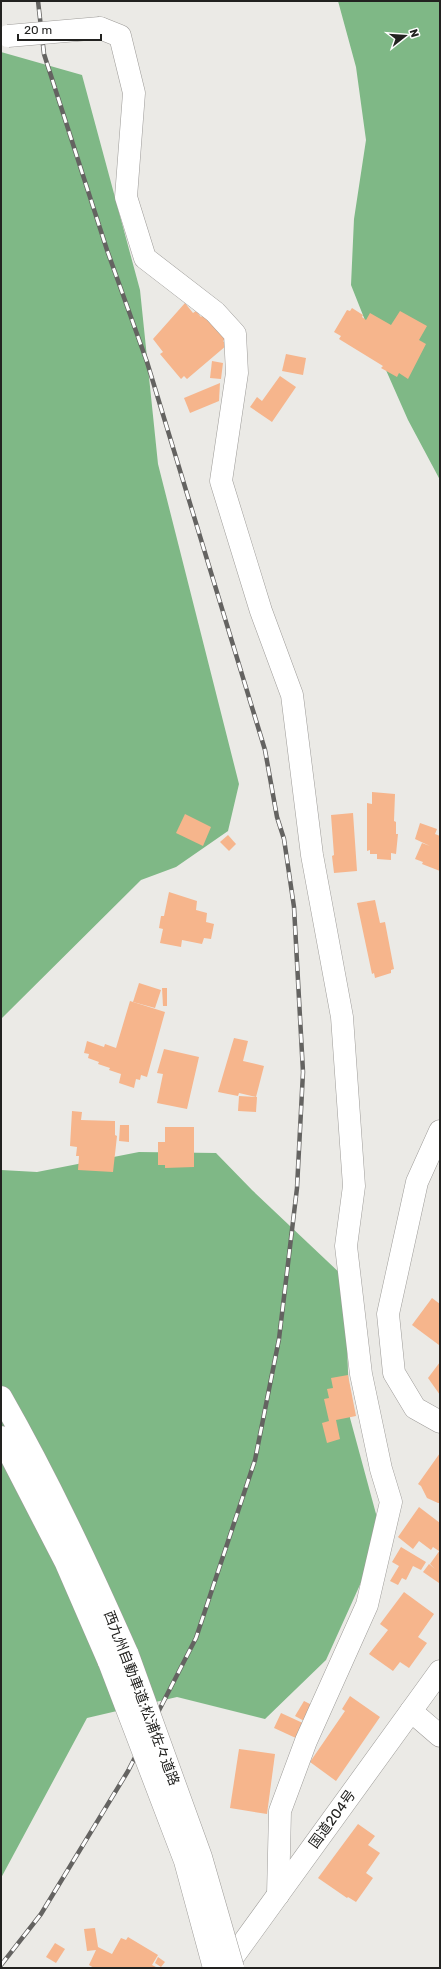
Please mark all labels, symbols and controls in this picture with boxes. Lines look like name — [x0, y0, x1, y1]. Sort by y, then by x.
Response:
scale bar — [18, 16, 101, 42]
north arrow — [385, 16, 425, 56]
text: 20 m — [24, 23, 52, 37]
text: N — [407, 28, 421, 39]
street label: 西九州自動車道;松浦佐々道路 — [100, 1608, 183, 1788]
street label: 国道204号 — [306, 1787, 359, 1852]

